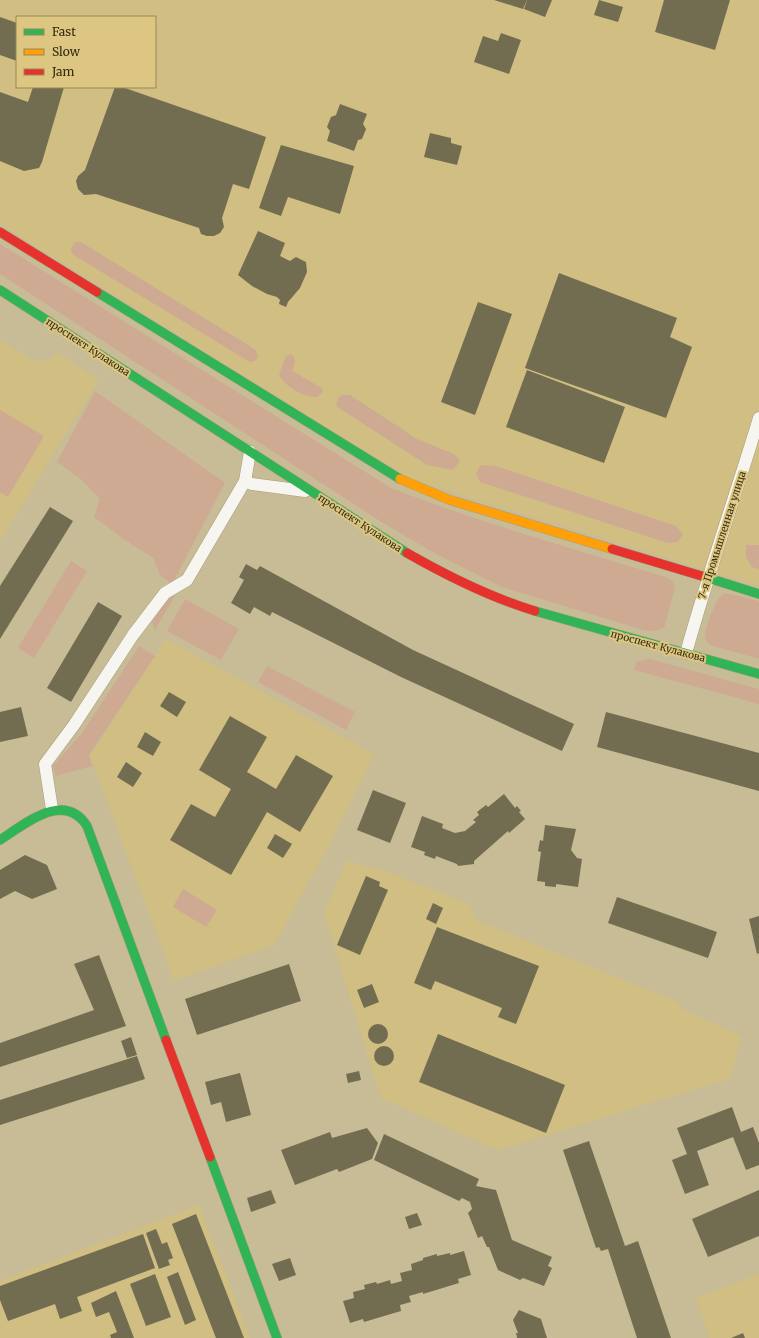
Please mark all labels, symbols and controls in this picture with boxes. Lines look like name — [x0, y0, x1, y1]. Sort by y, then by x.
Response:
legend — [16, 16, 156, 88]
text: Fast — [52, 24, 76, 39]
text: Slow — [52, 44, 81, 59]
text: Jam — [51, 64, 75, 79]
street label: проспект Кулакова — [44, 315, 133, 379]
street label: 7-я Промышленная улица — [695, 469, 749, 601]
street label: проспект Кулакова — [316, 491, 405, 555]
street label: проспект Кулакова — [609, 627, 707, 665]

